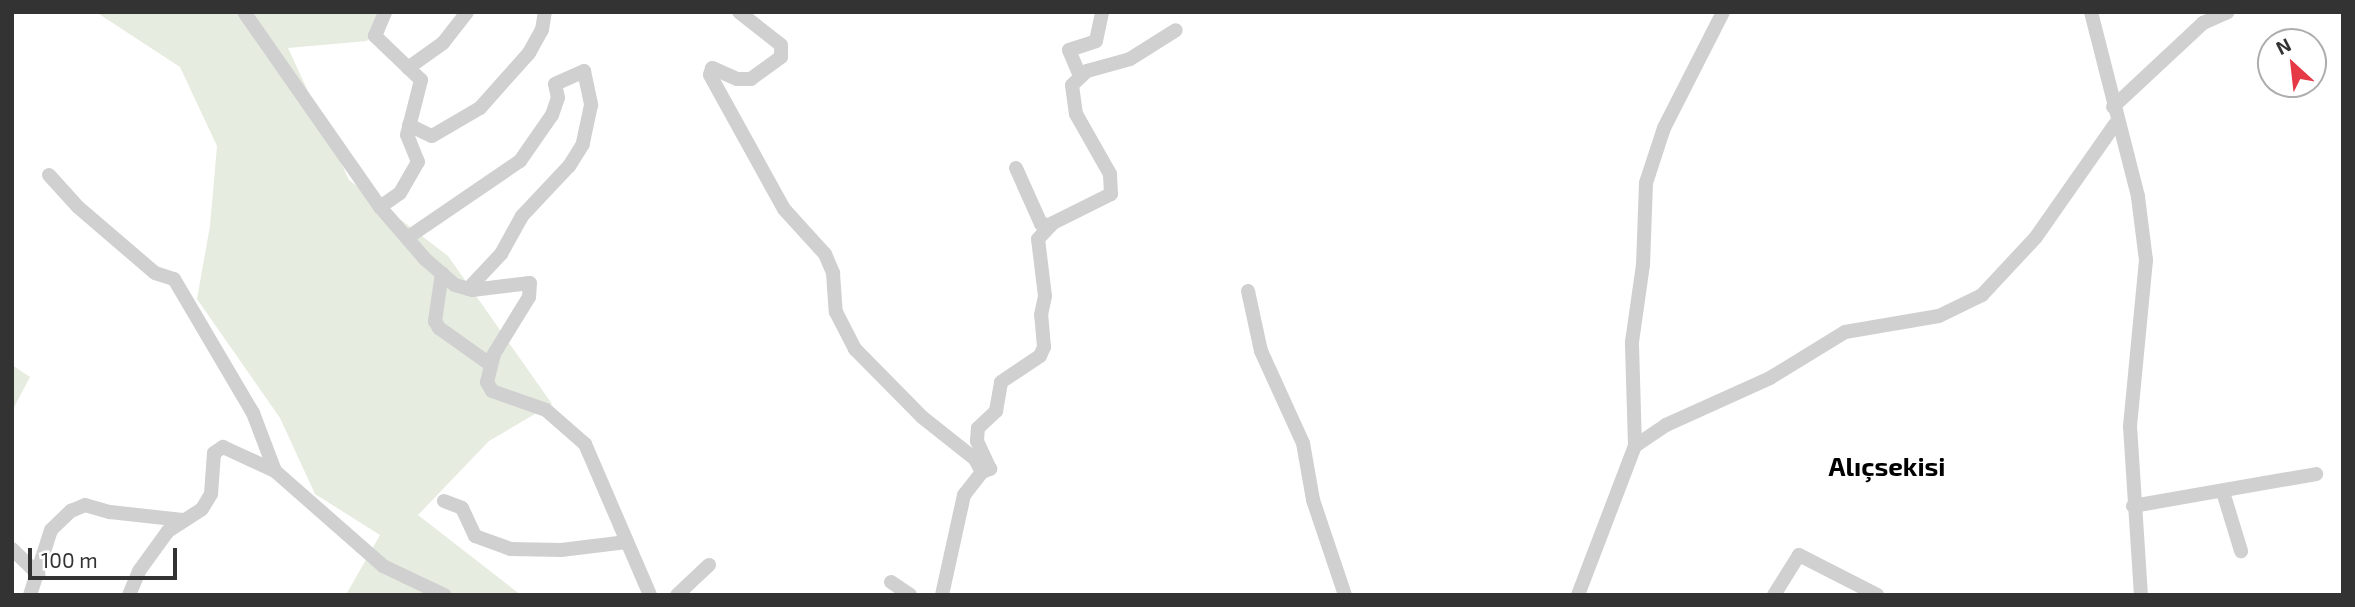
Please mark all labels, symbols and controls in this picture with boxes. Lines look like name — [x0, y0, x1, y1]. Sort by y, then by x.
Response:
north arrow — [2257, 28, 2327, 98]
text: N — [2272, 32, 2294, 59]
district label: Alıçsekisi — [1828, 450, 1946, 482]
scale bar — [32, 534, 180, 578]
text: 100 m — [41, 547, 98, 572]

